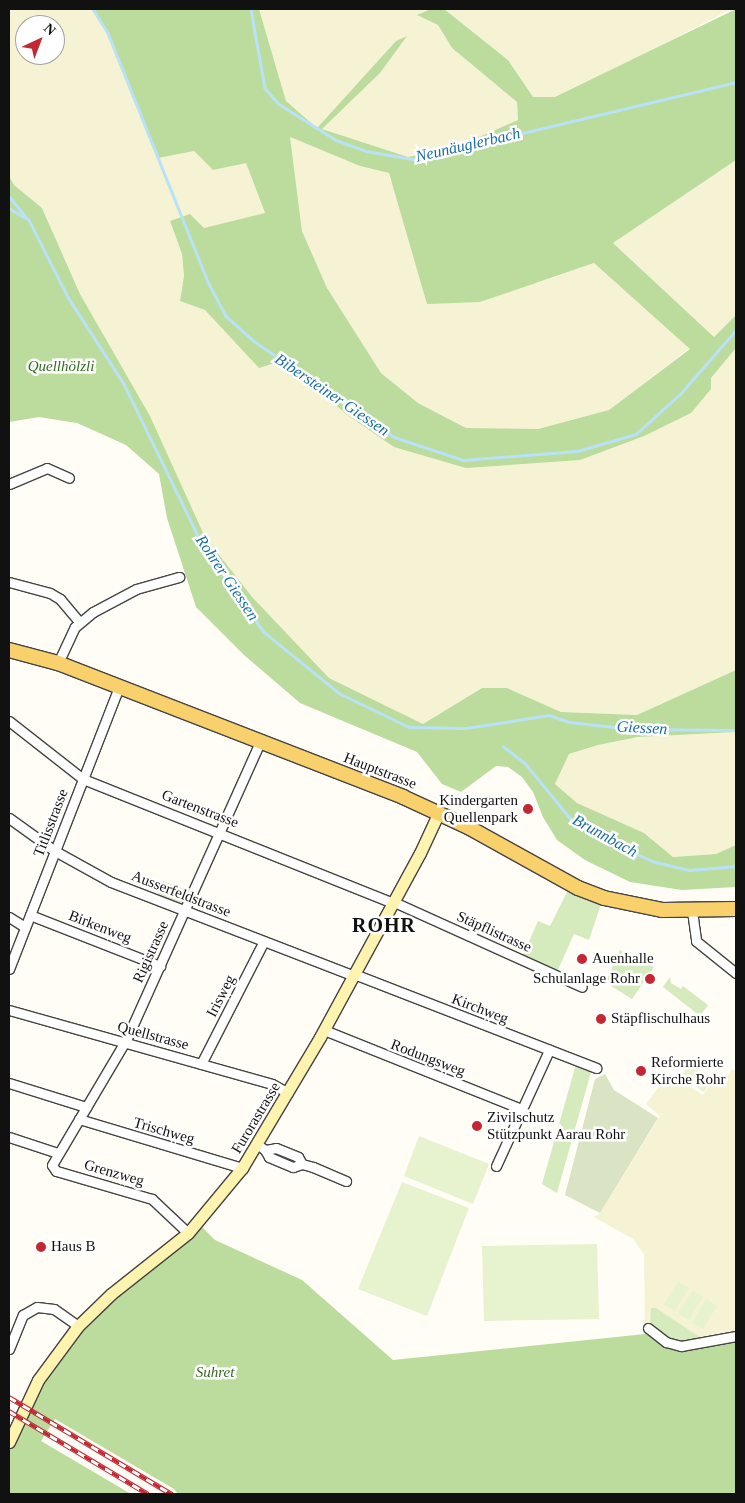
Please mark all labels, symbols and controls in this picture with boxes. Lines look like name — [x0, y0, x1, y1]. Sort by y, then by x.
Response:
north arrow — [15, 15, 65, 65]
text: N — [41, 20, 59, 38]
water label: Neunäuglerbach — [414, 124, 522, 166]
water label: Bibersteiner Giessen — [271, 350, 393, 440]
park label: Quellhölzli — [28, 358, 94, 376]
water label: Rohrer Giessen — [191, 531, 263, 625]
water label: Giessen — [616, 717, 668, 739]
street label: Hauptstrasse — [341, 749, 419, 793]
street label: Gartenstrasse — [159, 786, 241, 832]
street label: Titlisstrasse — [30, 787, 72, 859]
place label: Kindergarten Quellenpark — [439, 791, 518, 826]
marker: Kindergarten Quellenpark — [522, 803, 534, 815]
water label: Brunnbach — [569, 810, 641, 862]
street label: Ausserfeldstrasse — [129, 867, 233, 921]
street label: Birkenweg — [66, 907, 134, 947]
street label: Stäpflistrasse — [454, 908, 534, 956]
district label: ROHR — [352, 913, 416, 937]
street label: Rigistrasse — [129, 918, 173, 986]
place label: Auenhalle — [592, 950, 654, 968]
marker: Auenhalle — [576, 953, 588, 965]
place label: Schulanlage Rohr — [533, 970, 640, 988]
street label: Irisweg — [203, 972, 239, 1020]
marker: Schulanlage Rohr — [644, 973, 656, 985]
street label: Kirchweg — [449, 990, 511, 1028]
place label: Stäpflischulhaus — [611, 1010, 710, 1028]
marker: Stäpflischulhaus — [595, 1013, 607, 1025]
street label: Quellstrasse — [115, 1018, 191, 1054]
street label: Rodungsweg — [388, 1036, 468, 1080]
place label: Reformierte Kirche Rohr — [651, 1053, 726, 1088]
marker: Reformierte Kirche Rohr — [635, 1065, 647, 1077]
street label: Furorastrasse — [228, 1079, 284, 1157]
place label: Zivilschutz Stützpunkt Aarau Rohr — [487, 1108, 626, 1143]
street label: Trischweg — [131, 1114, 197, 1148]
marker: Zivilschutz Stützpunkt Aarau Rohr — [471, 1120, 483, 1132]
street label: Grenzweg — [82, 1156, 146, 1190]
place label: Haus B — [51, 1238, 96, 1256]
marker: Haus B — [35, 1241, 47, 1253]
park label: Suhret — [196, 1364, 234, 1382]

